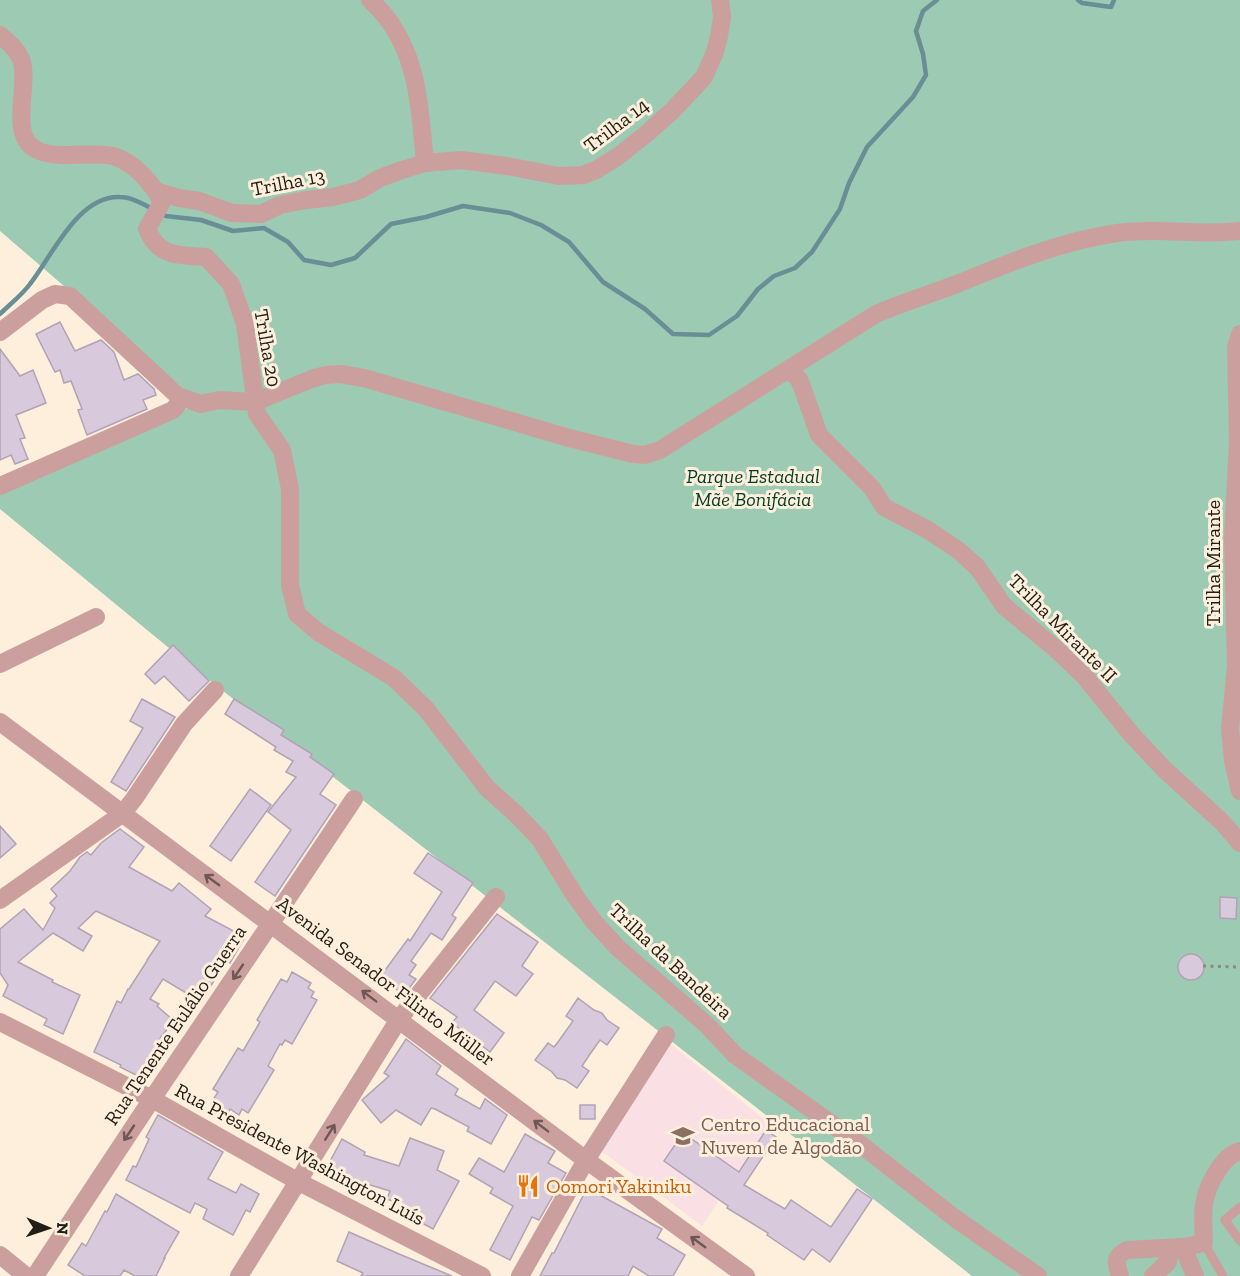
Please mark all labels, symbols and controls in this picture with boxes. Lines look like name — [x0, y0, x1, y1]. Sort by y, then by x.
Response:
street label: Trilha 14 — [579, 93, 653, 157]
street label: Trilha 13 — [249, 163, 327, 201]
street label: Trilha 20 — [249, 307, 287, 389]
park label: Parque Estadual Mãe Bonifácia — [686, 464, 820, 511]
street label: Trilha Mirante — [1201, 500, 1225, 626]
street label: Trilha Mirante II — [1004, 569, 1122, 687]
one-way arrow — [205, 874, 221, 886]
street label: Avenida Senador Filinto Müller — [272, 891, 500, 1071]
street label: Trilha da Bandeira — [605, 898, 738, 1024]
street label: Rua Tenente Eulálio Guerra — [99, 920, 251, 1130]
one-way arrow — [232, 963, 244, 979]
one-way arrow — [361, 990, 377, 1003]
street label: Rua Presidente Washington Luís — [171, 1078, 429, 1230]
place label: Centro Educacional Nuvem de Algodão — [701, 1112, 870, 1159]
one-way arrow — [534, 1120, 550, 1133]
school or university icon: Centro Educacional Nuvem de Algodão — [670, 1123, 696, 1149]
one-way arrow — [324, 1124, 336, 1141]
one-way arrow — [123, 1125, 135, 1141]
restaurant icon: Oomori Yakiniku — [515, 1173, 541, 1199]
place label: Oomori Yakiniku — [546, 1174, 691, 1198]
north arrow — [18, 1198, 78, 1258]
text: N — [53, 1222, 72, 1235]
one-way arrow — [691, 1235, 707, 1248]

